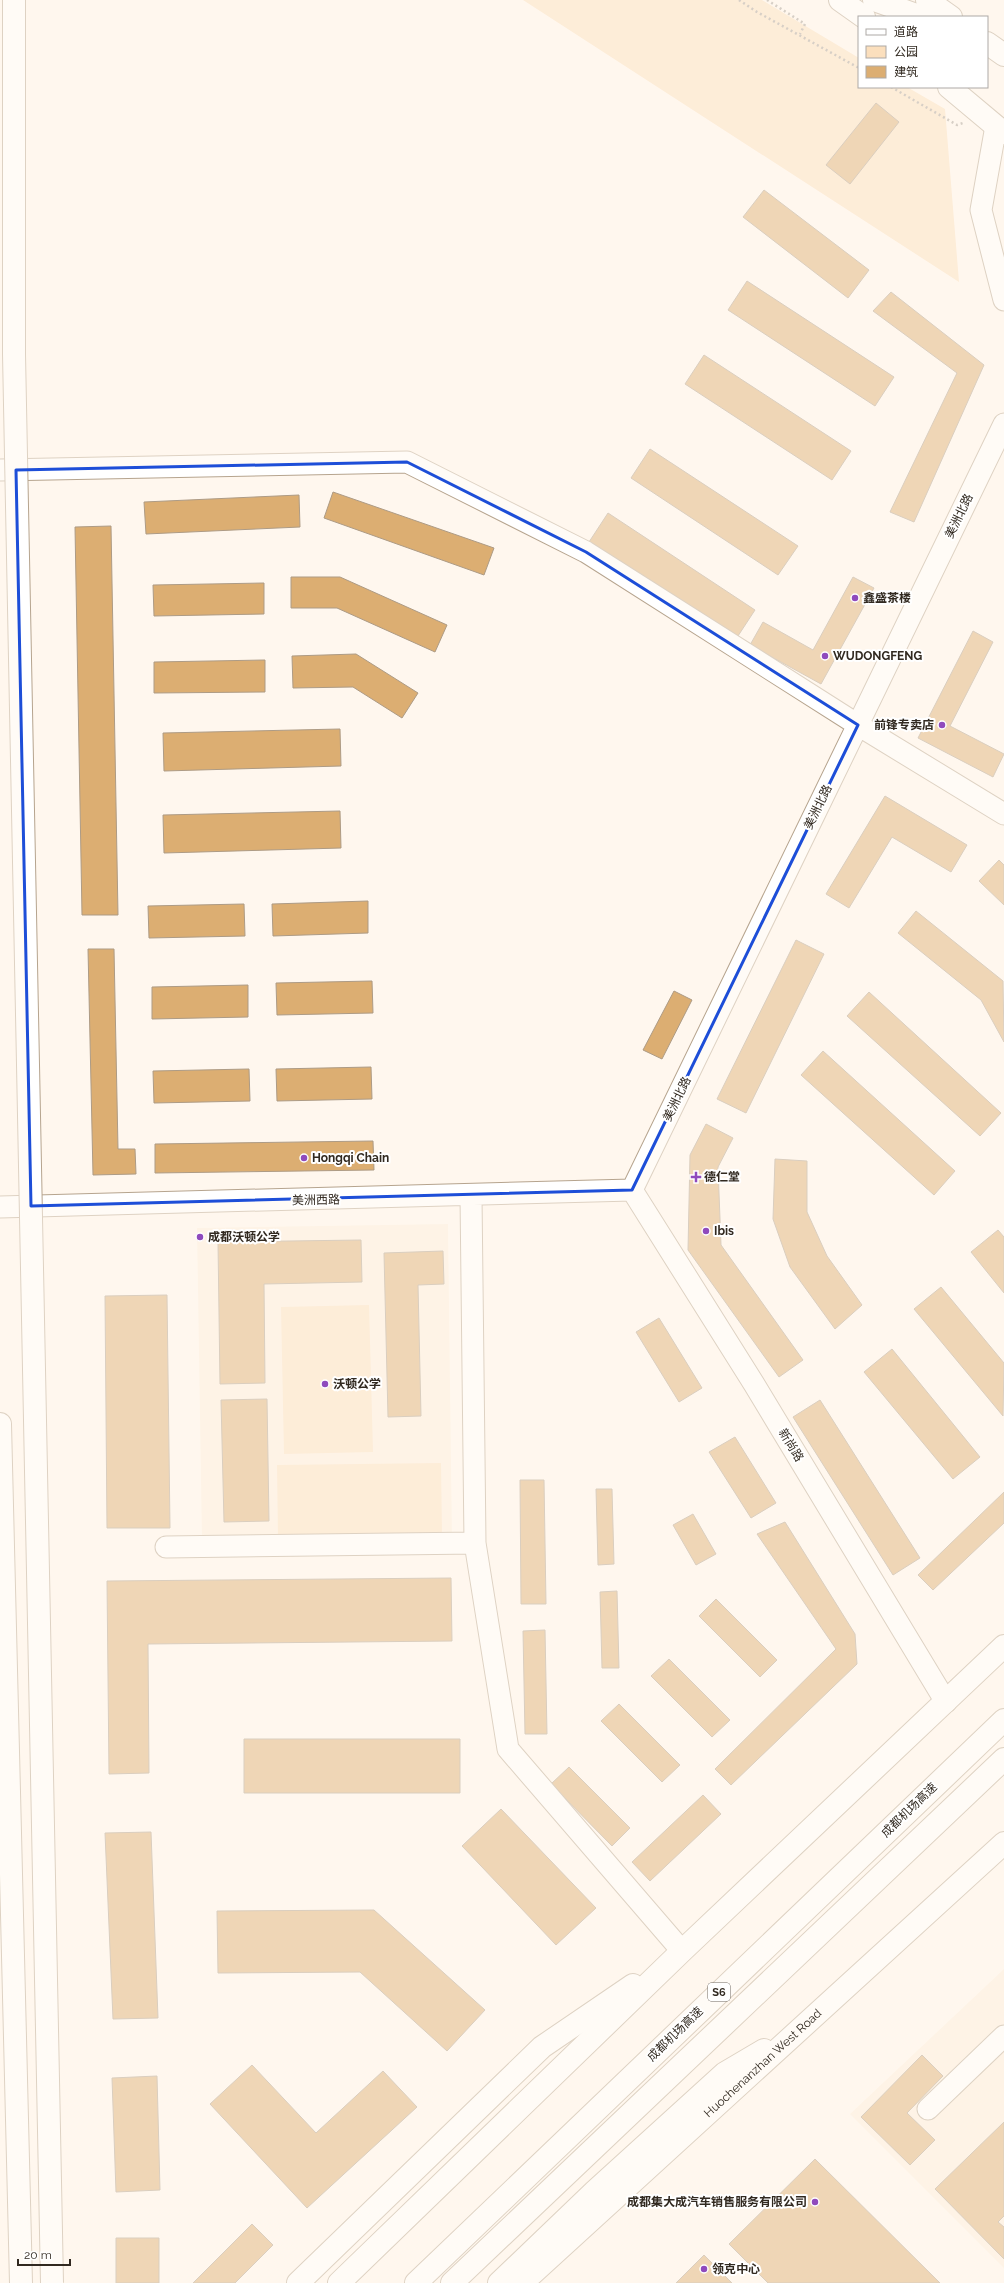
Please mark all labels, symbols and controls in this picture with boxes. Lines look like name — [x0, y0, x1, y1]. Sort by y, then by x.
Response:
legend — [858, 16, 988, 88]
text: 道路 — [894, 25, 918, 39]
text: 公园 — [894, 45, 918, 59]
text: 建筑 — [894, 65, 918, 79]
street label: 美洲北路 — [942, 491, 976, 541]
place label: 鑫盛茶楼 — [863, 591, 911, 605]
marker: 鑫盛茶楼 — [850, 593, 860, 603]
place label: WUDONGFENG — [833, 649, 922, 663]
marker: WUDONGFENG — [820, 651, 830, 661]
place label: 前锋专卖店 — [874, 718, 934, 732]
marker: 前锋专卖店 — [937, 720, 947, 730]
street label: 美洲北路 — [801, 782, 835, 832]
street label: 美洲北路 — [660, 1074, 694, 1124]
place label: Hongqi Chain — [312, 1151, 389, 1165]
marker: Hongqi Chain — [299, 1153, 309, 1163]
place label: 德仁堂 — [704, 1170, 740, 1184]
marker: 德仁堂 — [691, 1172, 701, 1182]
street label: 美洲西路 — [292, 1193, 340, 1207]
place label: Ibis — [714, 1224, 734, 1238]
marker: Ibis — [701, 1226, 711, 1236]
place label: 成都沃顿公学 — [208, 1230, 280, 1244]
marker: 成都沃顿公学 — [195, 1232, 205, 1242]
place label: 沃顿公学 — [333, 1377, 381, 1391]
marker: 沃顿公学 — [320, 1379, 330, 1389]
street label: 新尚路 — [776, 1426, 806, 1464]
street label: 成都机场高速 — [878, 1780, 940, 1840]
road number: S6 — [708, 1983, 730, 2001]
street label: 成都机场高速 — [644, 2004, 706, 2064]
street label: Huochenanzhan West Road — [701, 2006, 824, 2120]
place label: 成都集大成汽车销售服务有限公司 — [627, 2195, 807, 2209]
marker: 成都集大成汽车销售服务有限公司 — [810, 2197, 820, 2207]
scale bar — [18, 2241, 70, 2267]
text: 20 m — [24, 2248, 52, 2262]
place label: 领克中心 — [712, 2262, 760, 2276]
marker: 领克中心 — [699, 2264, 709, 2274]

